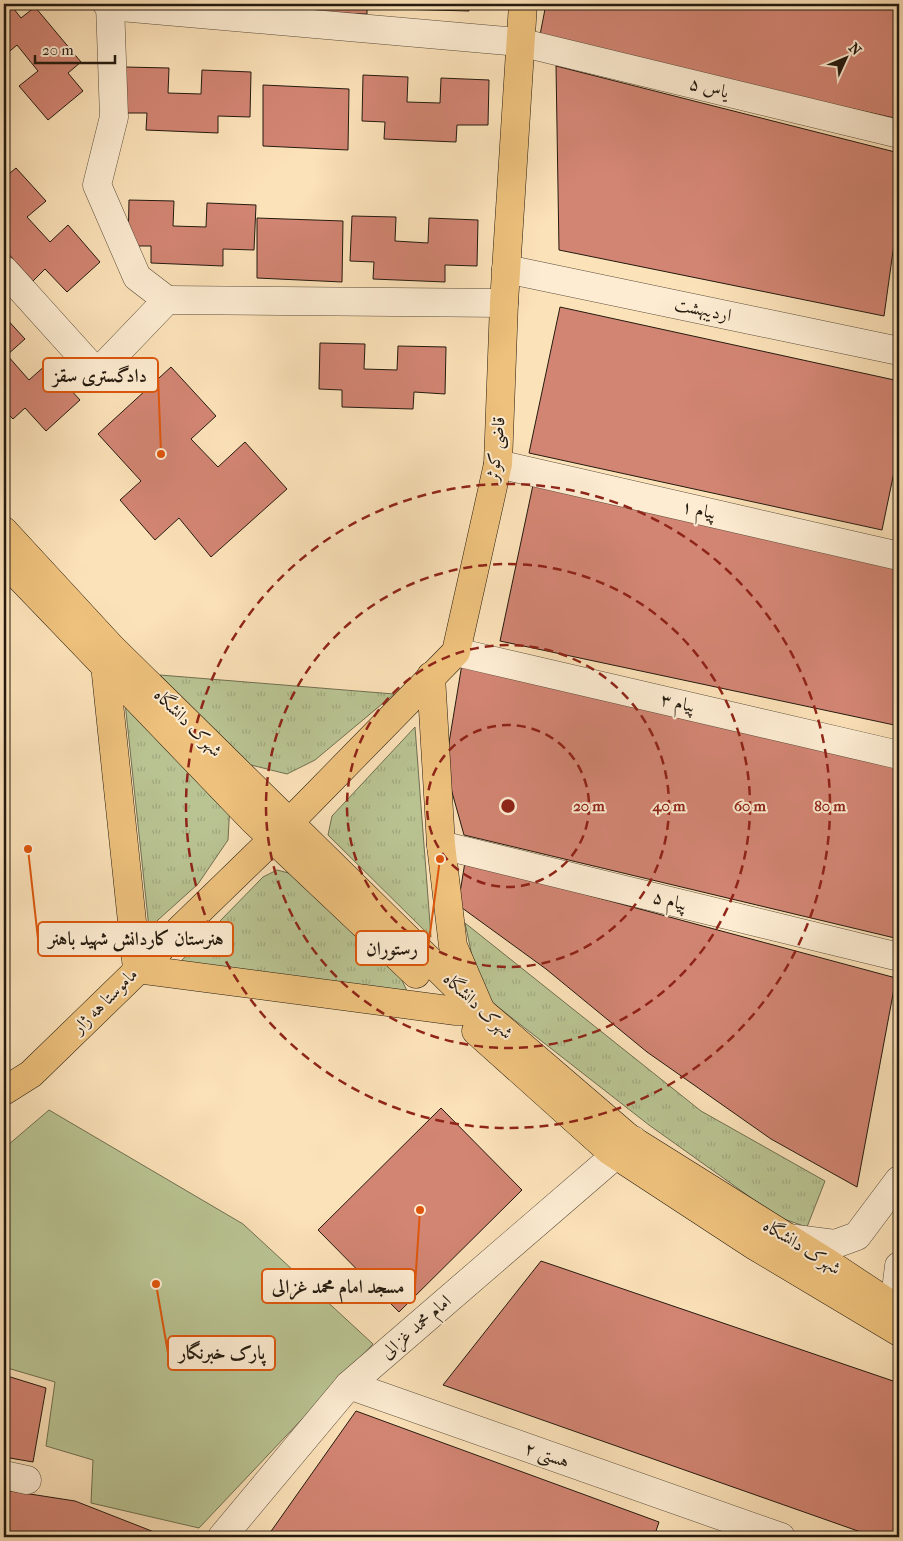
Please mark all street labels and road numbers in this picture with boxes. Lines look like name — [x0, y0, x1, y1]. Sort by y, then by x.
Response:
street label: یاس ۵ — [687, 73, 732, 103]
street label: اردیبهشت — [672, 294, 734, 327]
street label: قاضی کوثر — [482, 416, 512, 485]
street label: پیام ۱ — [678, 496, 718, 529]
street label: شهرک دانشگاه — [149, 683, 228, 762]
street label: پیام ۳ — [657, 689, 697, 722]
street label: پیام ۵ — [649, 887, 689, 920]
street label: ماموستا هه ژار — [66, 964, 142, 1040]
street label: شهرک دانشگاه — [438, 967, 519, 1044]
street label: شهرک دانشگاه — [759, 1213, 846, 1280]
street label: امام محمد غزالی — [376, 1291, 459, 1367]
street label: هستی ۲ — [521, 1438, 572, 1474]

